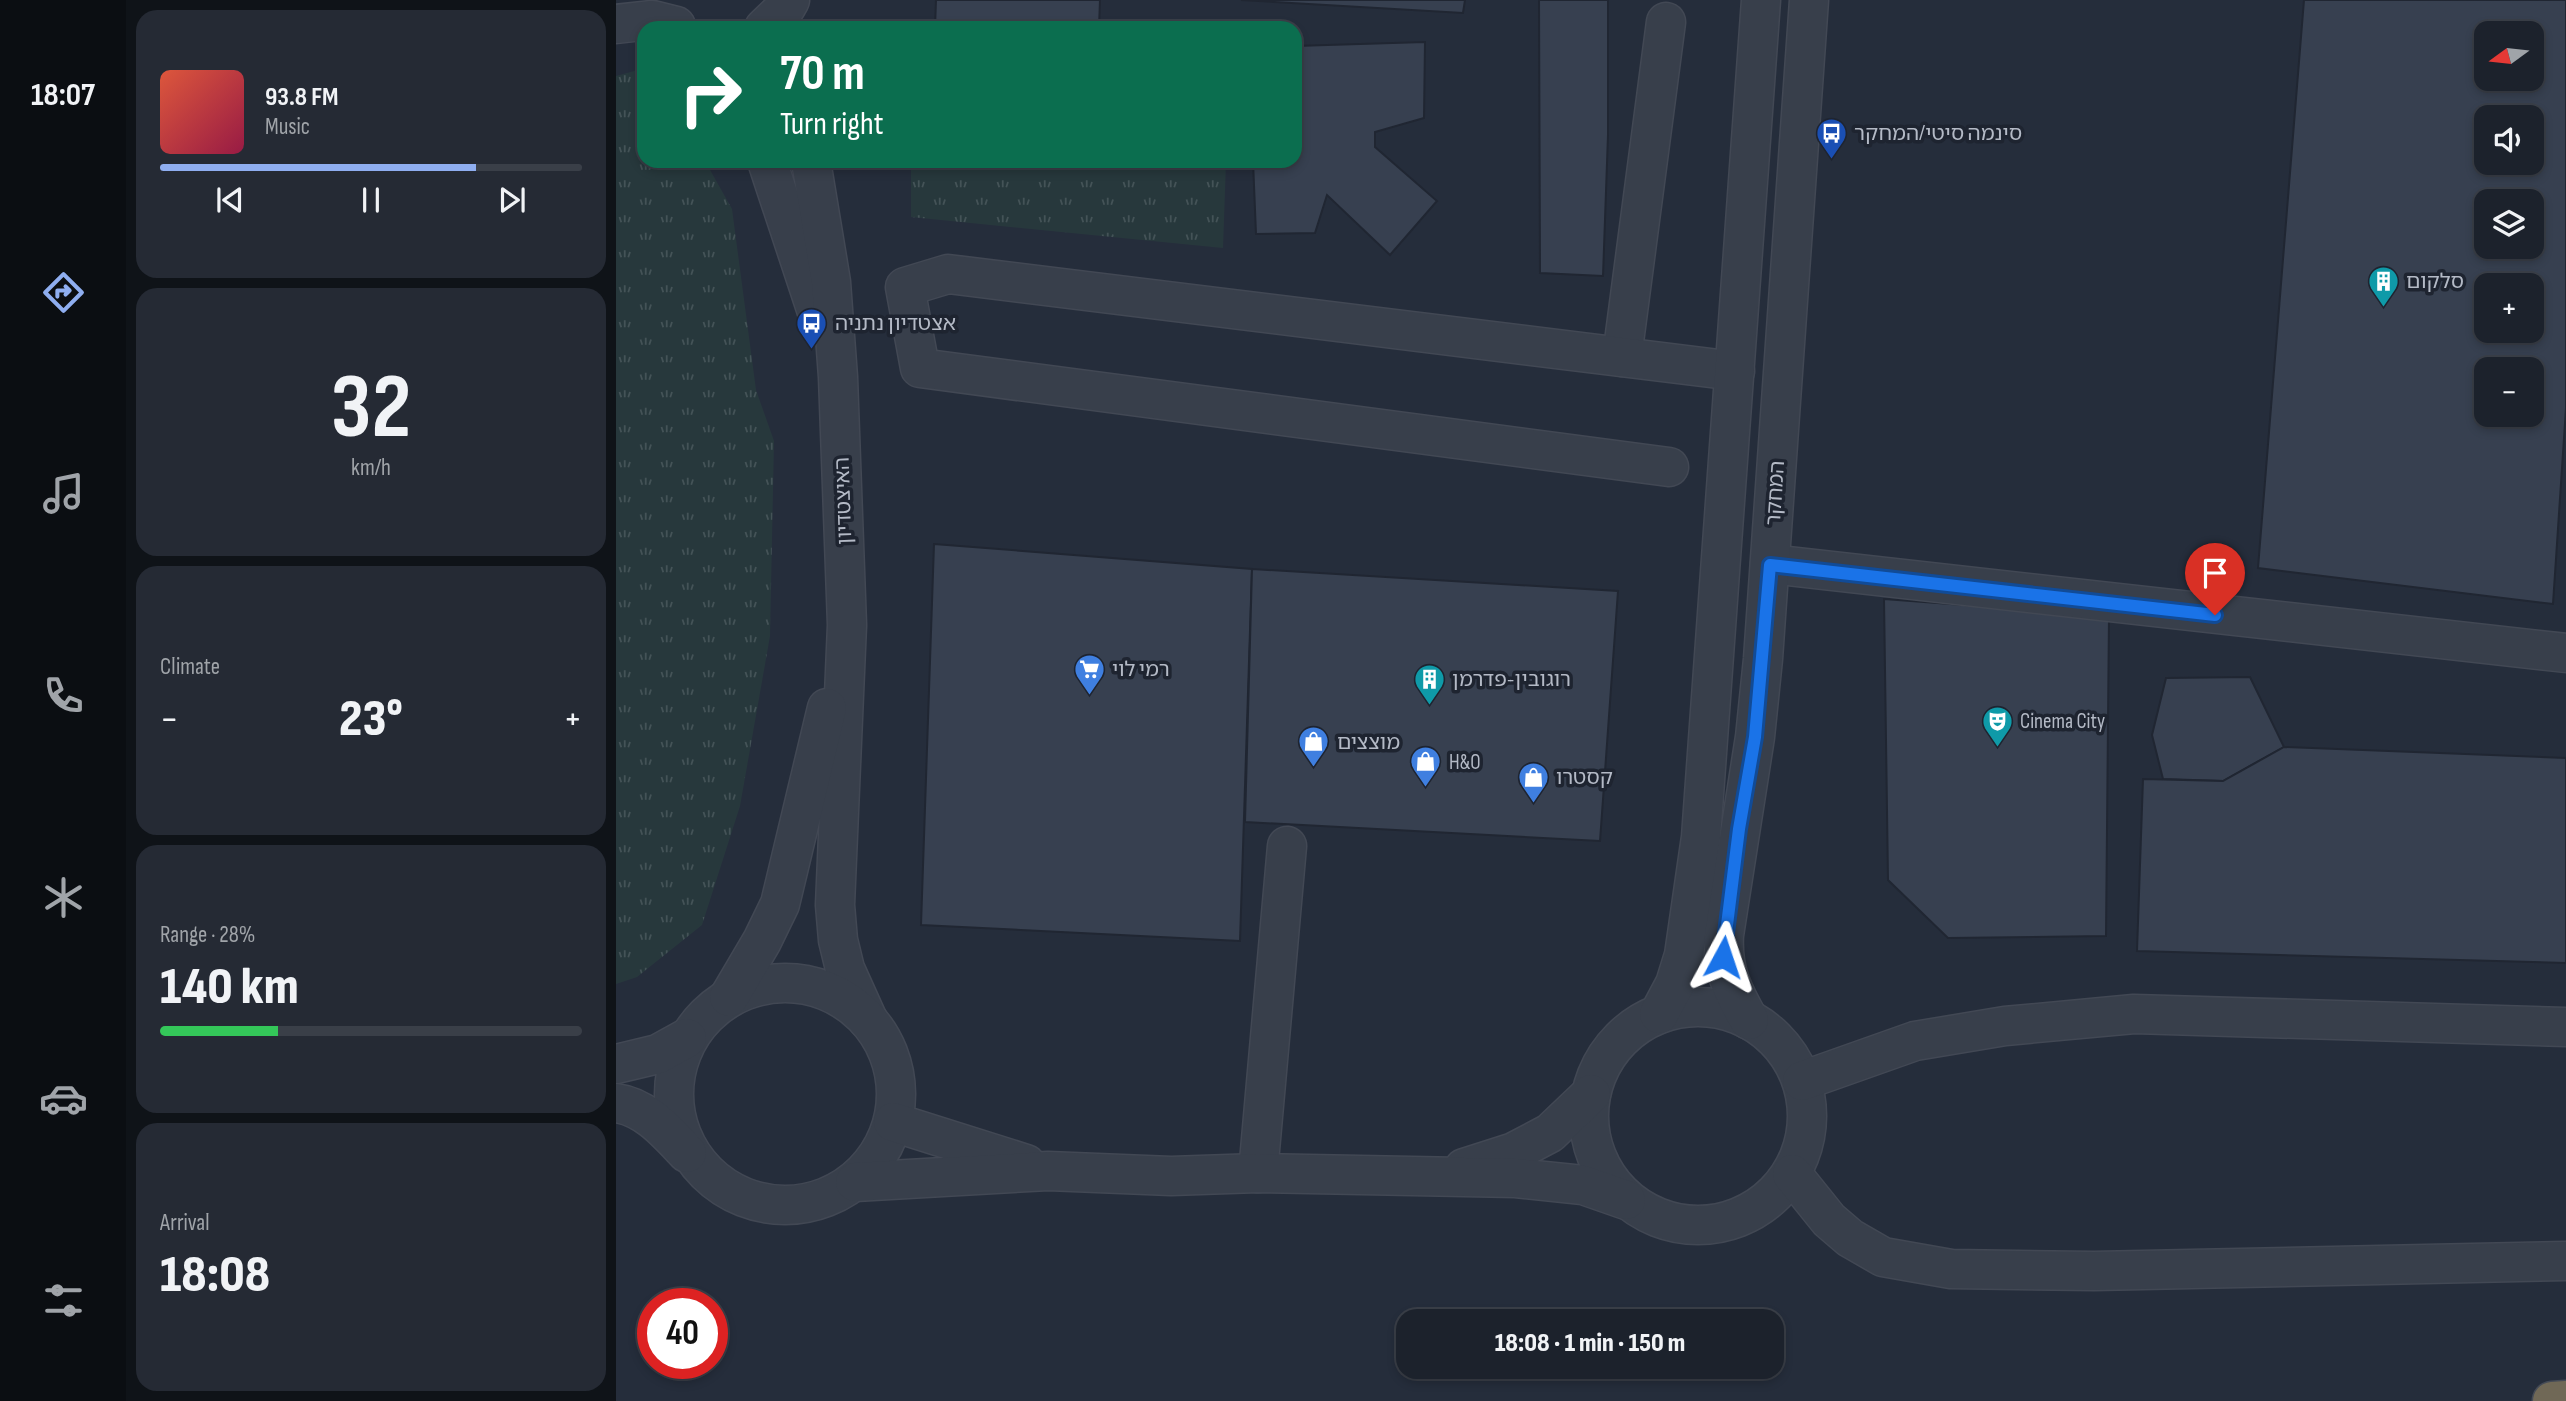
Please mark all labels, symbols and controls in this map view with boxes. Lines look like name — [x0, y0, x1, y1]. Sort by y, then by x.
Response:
north arrow — [2474, 21, 2544, 91]
map controls — [2474, 21, 2544, 427]
text: 70 m — [780, 45, 865, 104]
icon: right — [665, 49, 756, 140]
text: 18:07 — [31, 76, 95, 115]
text: 93.8 FM — [265, 82, 338, 113]
text: Turn right — [780, 105, 884, 144]
button: sound — [2474, 105, 2544, 175]
text: Music — [265, 113, 310, 141]
bus stop icon: סינמה סיטי/המחקר — [1814, 116, 1848, 160]
place label: סינמה סיטי/המחקר — [1854, 121, 2022, 146]
icon: previous — [211, 181, 249, 219]
icon: pause — [352, 181, 390, 219]
icon: next — [493, 181, 531, 219]
button: layers — [2474, 189, 2544, 259]
building icon: סלקום — [2366, 264, 2400, 308]
icon: directions — [39, 268, 88, 317]
place label: סלקום — [2406, 269, 2464, 294]
button: + — [2474, 273, 2544, 343]
bus stop icon: אצטדיון נתניה — [795, 306, 829, 350]
place label: אצטדיון נתניה — [835, 311, 956, 336]
text: 32 — [331, 354, 411, 463]
button: − — [2474, 357, 2544, 427]
text: km/h — [351, 454, 391, 482]
street label: האיצטדיון — [829, 457, 858, 545]
street label: המחקר — [1761, 460, 1790, 526]
icon: music — [39, 469, 88, 518]
pin — [2185, 543, 2245, 615]
icon: arrive — [2196, 554, 2234, 592]
supermarket icon: רמי לוי — [1072, 652, 1106, 696]
text: Climate — [160, 653, 220, 681]
place label: רמי לוי — [1112, 657, 1170, 682]
building icon: רוגובין-פדרמן — [1412, 662, 1446, 706]
place label: רוגובין-פדרמן — [1452, 667, 1571, 692]
icon: phone — [39, 671, 88, 720]
text: 23° — [339, 688, 403, 751]
text: − — [160, 697, 179, 742]
text: + — [563, 697, 582, 742]
theatre icon: Cinema City — [1980, 704, 2014, 748]
place label: Cinema City — [2020, 709, 2105, 734]
shop icon: מוצצים — [1297, 725, 1331, 769]
place label: מוצצים — [1337, 730, 1400, 755]
shop icon: H&O — [1409, 745, 1443, 789]
place label: H&O — [1449, 750, 1481, 775]
shop icon: קסטרו — [1516, 760, 1550, 804]
place label: קסטרו — [1556, 765, 1613, 790]
icon: climate — [39, 873, 88, 922]
position arrow — [1686, 920, 1760, 994]
text: Range · 28% — [160, 921, 255, 949]
text: 140 km — [160, 956, 299, 1019]
icon: car — [39, 1074, 88, 1123]
text: Arrival — [160, 1209, 209, 1237]
text: 18:08 — [160, 1244, 270, 1307]
icon: filters — [39, 1276, 88, 1325]
speed limit sign: 40 — [637, 1288, 728, 1379]
text: 18:08 · 1 min · 150 m — [1495, 1328, 1685, 1359]

